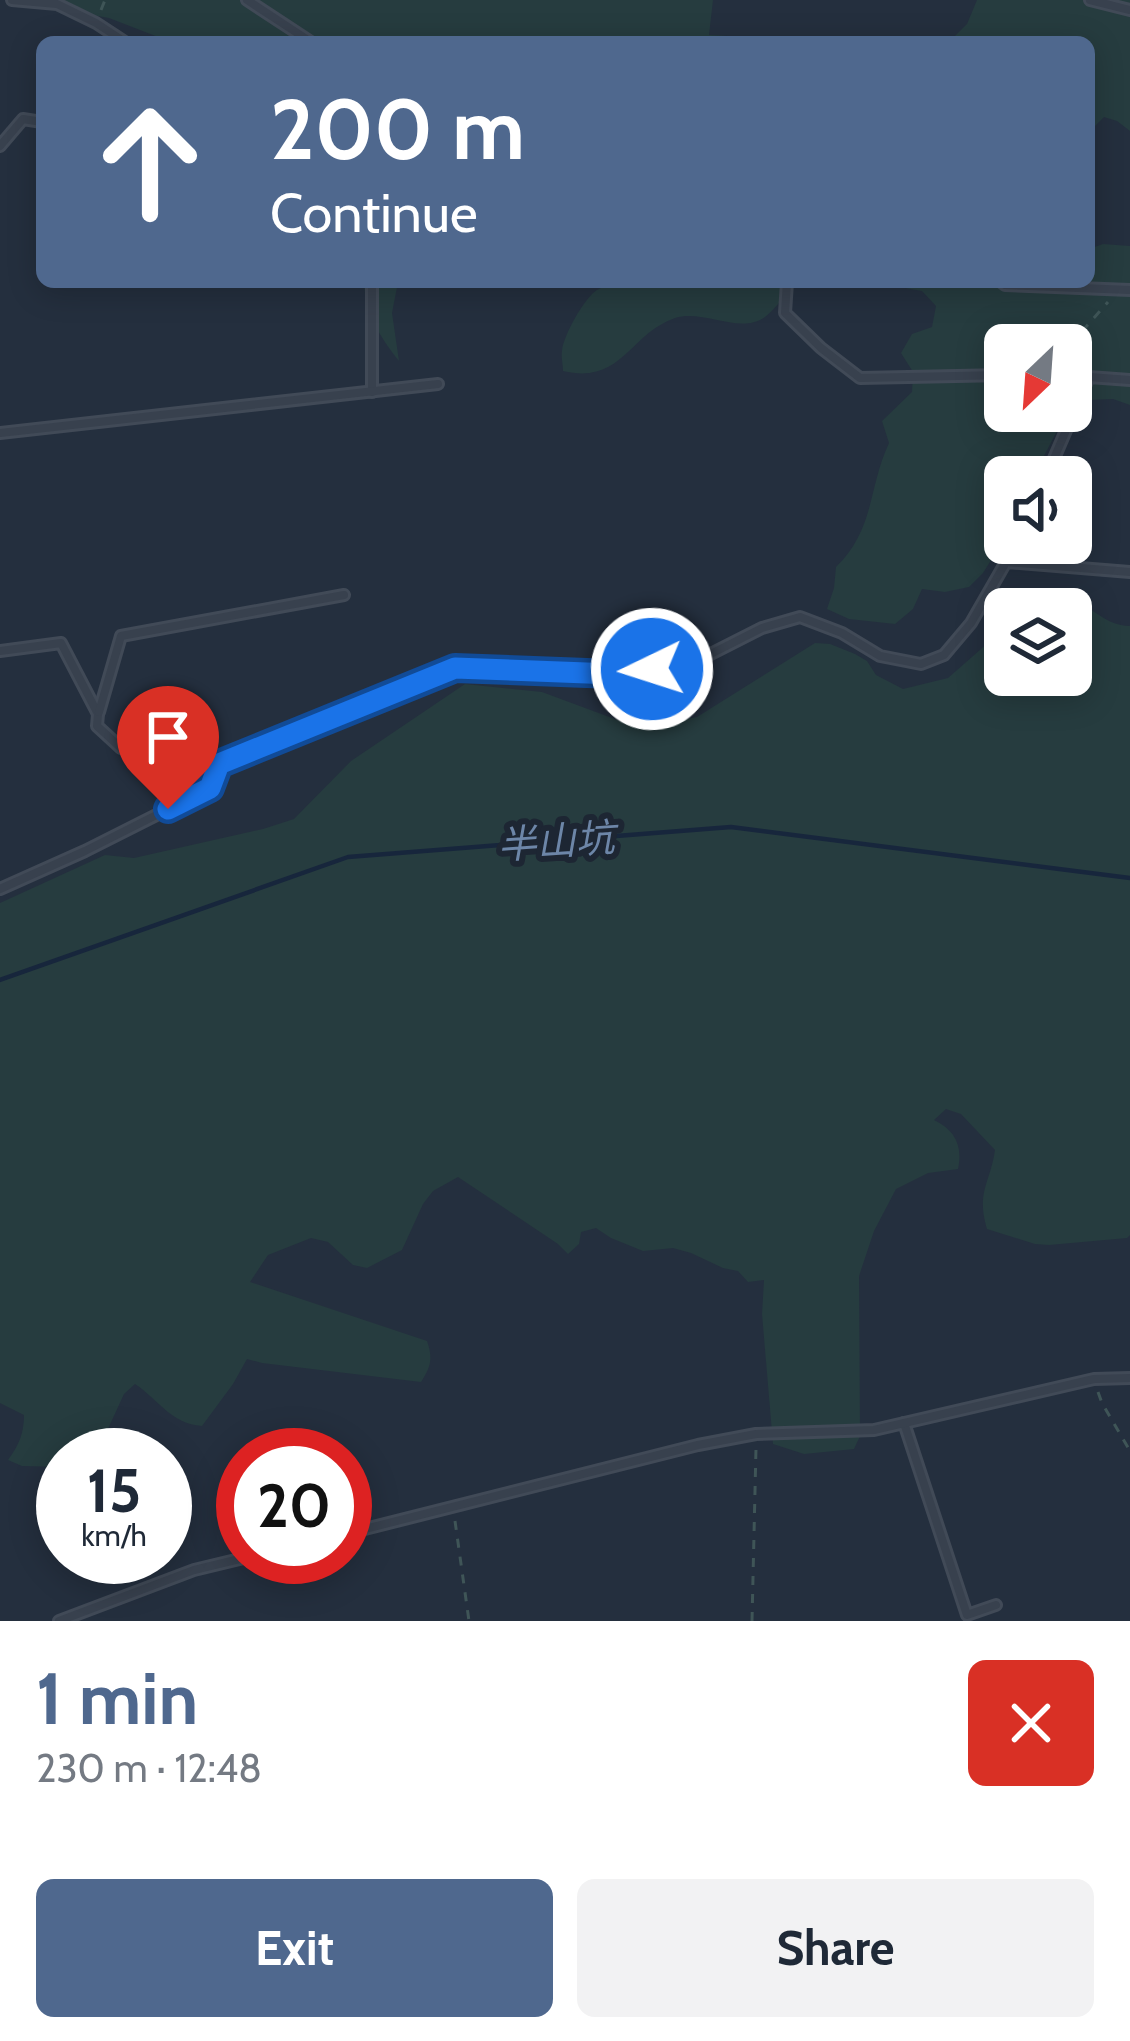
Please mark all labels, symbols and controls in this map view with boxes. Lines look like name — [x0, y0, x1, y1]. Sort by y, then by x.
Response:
text: 200 m — [270, 78, 525, 180]
icon: ahead — [72, 84, 228, 240]
text: Continue — [270, 180, 478, 246]
north arrow — [984, 324, 1092, 432]
map controls — [984, 324, 1092, 696]
button: sound — [984, 456, 1092, 564]
button: layers — [984, 588, 1092, 696]
position arrow — [589, 606, 715, 732]
pin — [117, 686, 219, 809]
icon: arrive — [135, 704, 201, 770]
water label: 半山坑 — [496, 813, 621, 869]
speed limit sign: 20 — [216, 1428, 372, 1584]
text: 15 — [87, 1454, 141, 1527]
text: km/h — [81, 1517, 147, 1554]
text: 1 min — [36, 1655, 198, 1742]
button: close — [968, 1660, 1094, 1786]
text: 230 m · 12:48 — [36, 1744, 262, 1792]
button: Exit — [36, 1879, 553, 2017]
button: Share — [577, 1879, 1094, 2017]

